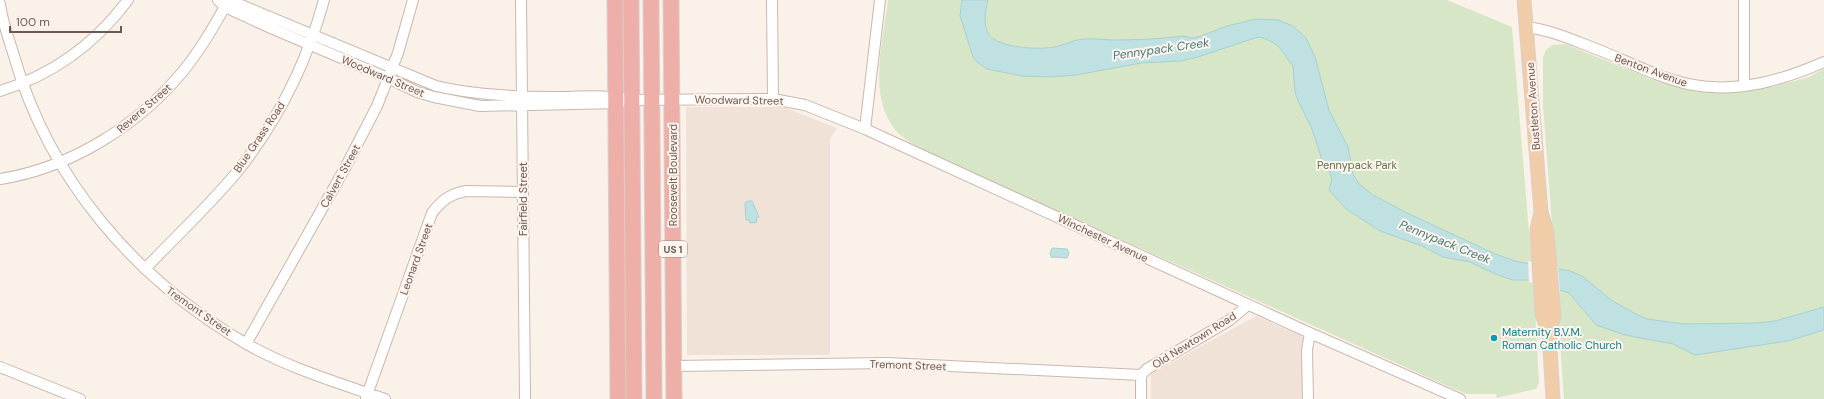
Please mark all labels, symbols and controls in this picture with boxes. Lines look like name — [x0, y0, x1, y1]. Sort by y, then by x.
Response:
scale bar — [10, 8, 121, 34]
text: 100 m — [16, 14, 50, 30]
water label: Pennypack Creek — [1112, 34, 1211, 64]
street label: Benton Avenue — [1613, 50, 1689, 90]
street label: Woodward Street — [339, 52, 427, 100]
street label: Bustleton Avenue — [1523, 61, 1543, 151]
street label: Revere Street — [114, 80, 174, 136]
street label: Woodward Street — [694, 92, 784, 108]
street label: Blue Grass Road — [230, 99, 288, 175]
street label: Roosevelt Boulevard — [666, 124, 680, 226]
street label: Calvert Street — [317, 142, 363, 210]
park label: Pennypack Park — [1317, 158, 1398, 172]
street label: Fairfield Street — [516, 162, 530, 236]
street label: Winchester Avenue — [1055, 211, 1151, 265]
water label: Pennypack Creek — [1397, 216, 1494, 268]
street label: Leonard Street — [397, 221, 435, 297]
road number: US 1 — [659, 241, 687, 257]
street label: Tremont Street — [164, 283, 234, 339]
street label: Old Newtown Road — [1149, 308, 1239, 372]
place label: Maternity B.V.M. Roman Catholic Church — [1502, 325, 1622, 352]
marker: Maternity B.V.M. Roman Catholic Church — [1489, 333, 1499, 343]
street label: Tremont Street — [869, 357, 947, 373]

